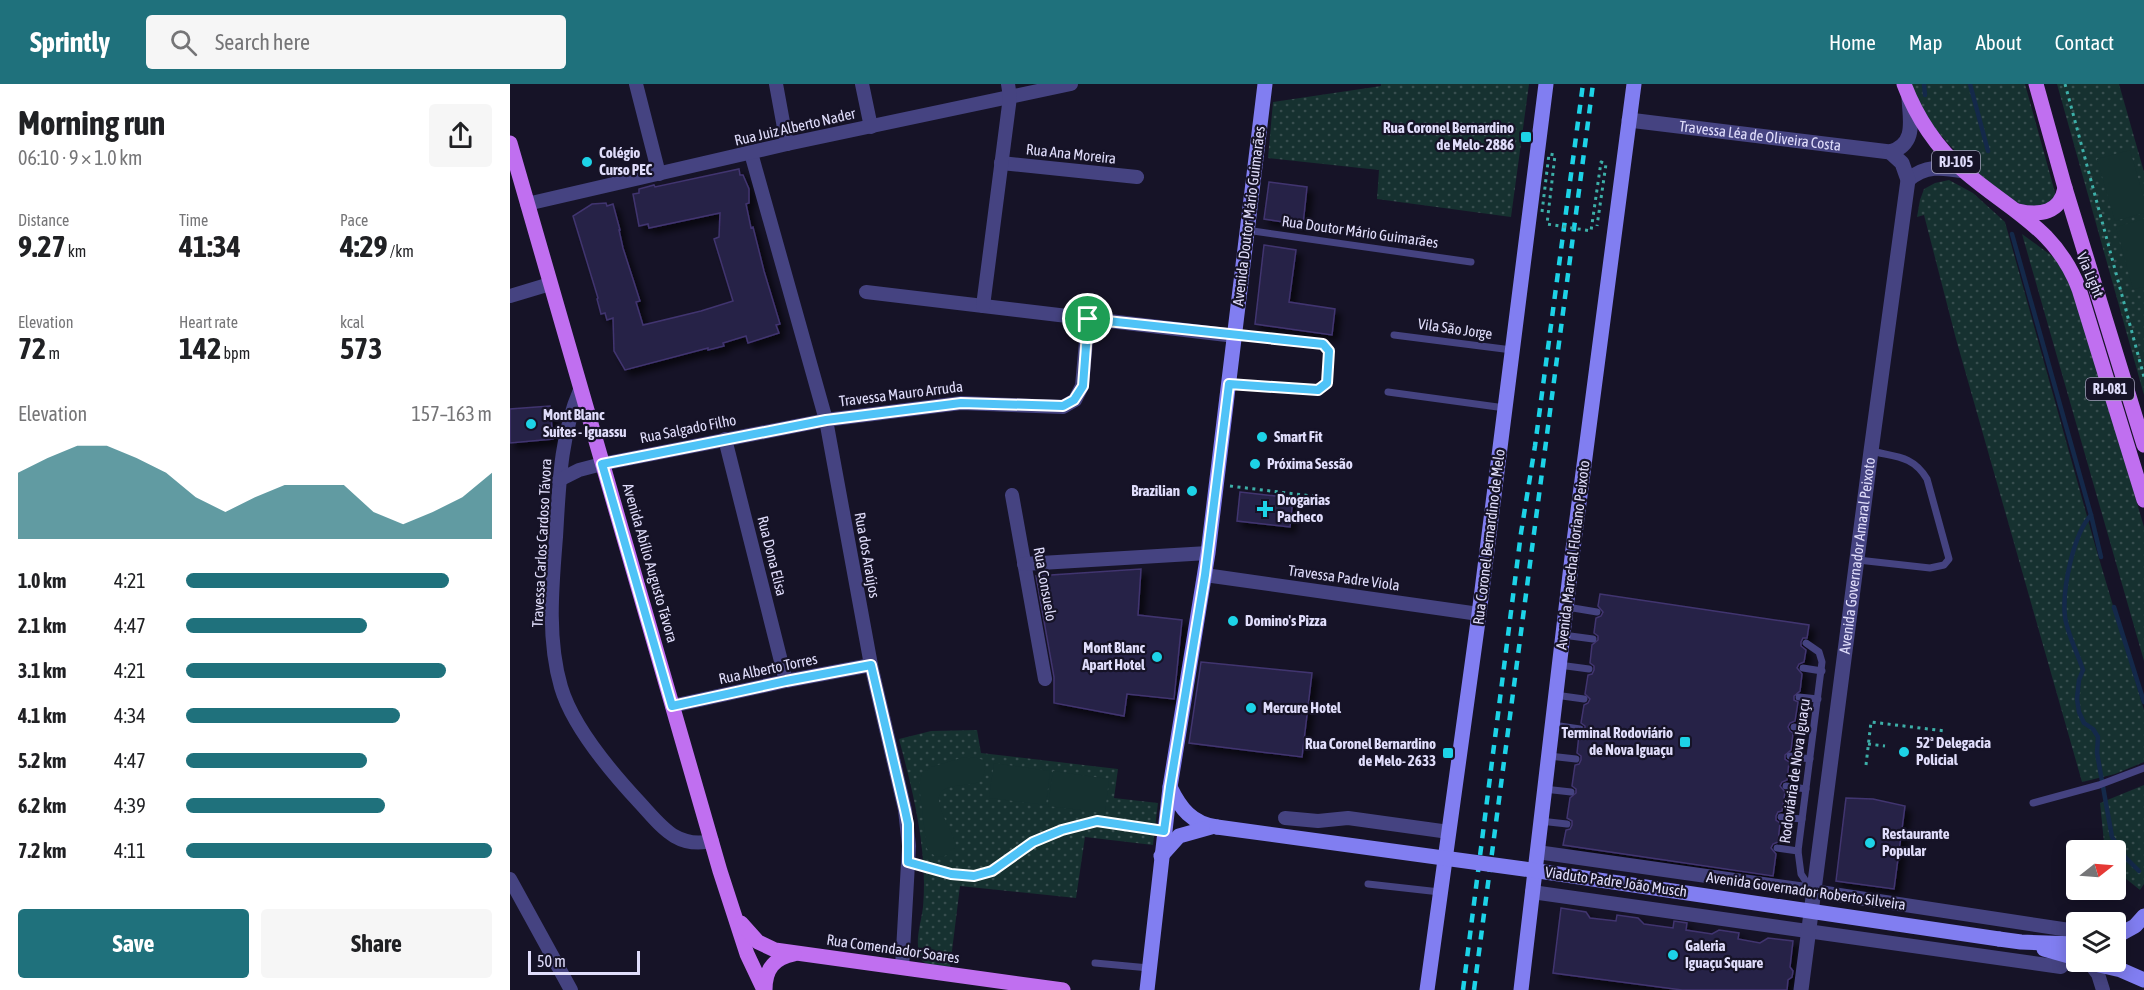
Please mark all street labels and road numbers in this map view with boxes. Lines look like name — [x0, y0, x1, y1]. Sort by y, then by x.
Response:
street label: Rua Juiz Alberto Nader — [733, 104, 858, 149]
street label: Travessa Léa de Oliveira Costa — [1678, 117, 1842, 154]
street label: Avenida Doutor Mário Guimarães — [1229, 125, 1268, 307]
street label: Rua Ana Moreira — [1025, 140, 1117, 167]
road number: RJ-105 — [1932, 151, 1980, 173]
street label: Rua Doutor Mário Guimarães — [1281, 212, 1439, 251]
street label: Via Light — [2073, 250, 2107, 300]
street label: Vila São Jorge — [1417, 315, 1494, 342]
street label: Travessa Mauro Arruda — [838, 377, 964, 410]
road number: RJ-081 — [2086, 378, 2134, 400]
street label: Rua Salgado Filho — [638, 411, 738, 446]
street label: Rua Coronel Bernardino de Melo — [1469, 448, 1508, 626]
street label: Avenida Governador Amaral Peixoto — [1836, 456, 1878, 655]
street label: Travessa Carlos Cardoso Távora — [529, 458, 554, 628]
street label: Avenida Marechal Floriano Peixoto — [1552, 459, 1593, 651]
street label: Avenida Abílio Augusto Távora — [620, 481, 681, 645]
street label: Rua dos Araújos — [852, 511, 883, 599]
street label: Rua Dona Elisa — [754, 514, 791, 598]
street label: Rua Consuelo — [1031, 545, 1060, 622]
street label: Travessa Padre Viola — [1287, 561, 1401, 594]
street label: Rua Alberto Torres — [717, 650, 819, 687]
street label: Rodoviária de Nova Iguaçu — [1776, 697, 1813, 844]
street label: Viaduto Padre João Musch — [1544, 863, 1688, 900]
street label: Avenida Governador Roberto Silveira — [1705, 868, 1907, 913]
street label: Rua Comendador Soares — [826, 931, 961, 966]

